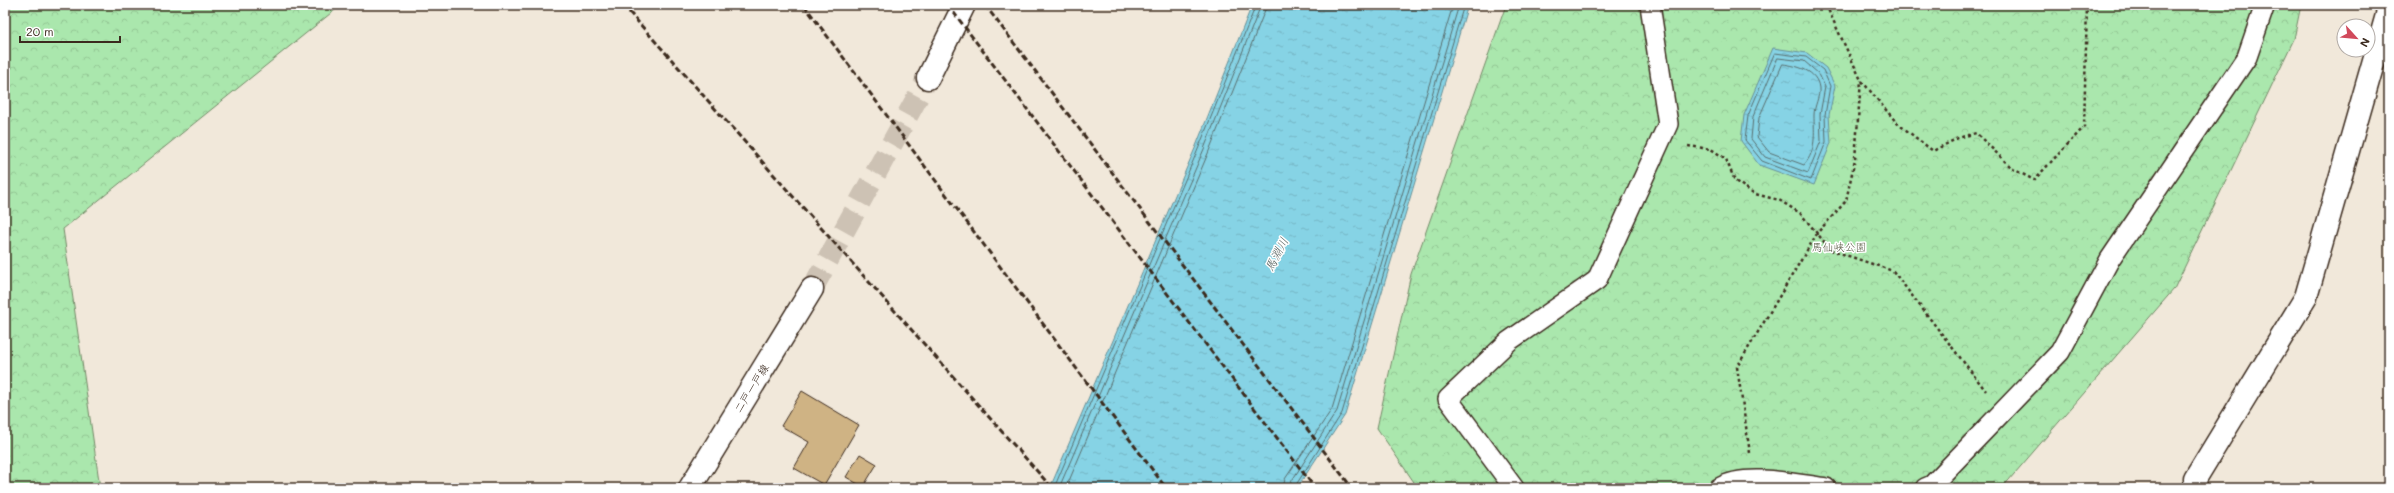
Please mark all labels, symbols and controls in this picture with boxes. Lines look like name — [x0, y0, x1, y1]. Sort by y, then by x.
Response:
scale bar — [20, 18, 120, 44]
north arrow — [2336, 18, 2376, 58]
text: 20 m — [26, 23, 54, 39]
text: N — [2357, 36, 2374, 50]
water label: 馬淵川 — [1261, 234, 1291, 274]
park label: 馬仙峡公園 — [1812, 239, 1867, 254]
street label: 二戸一戸線 — [730, 361, 772, 415]

